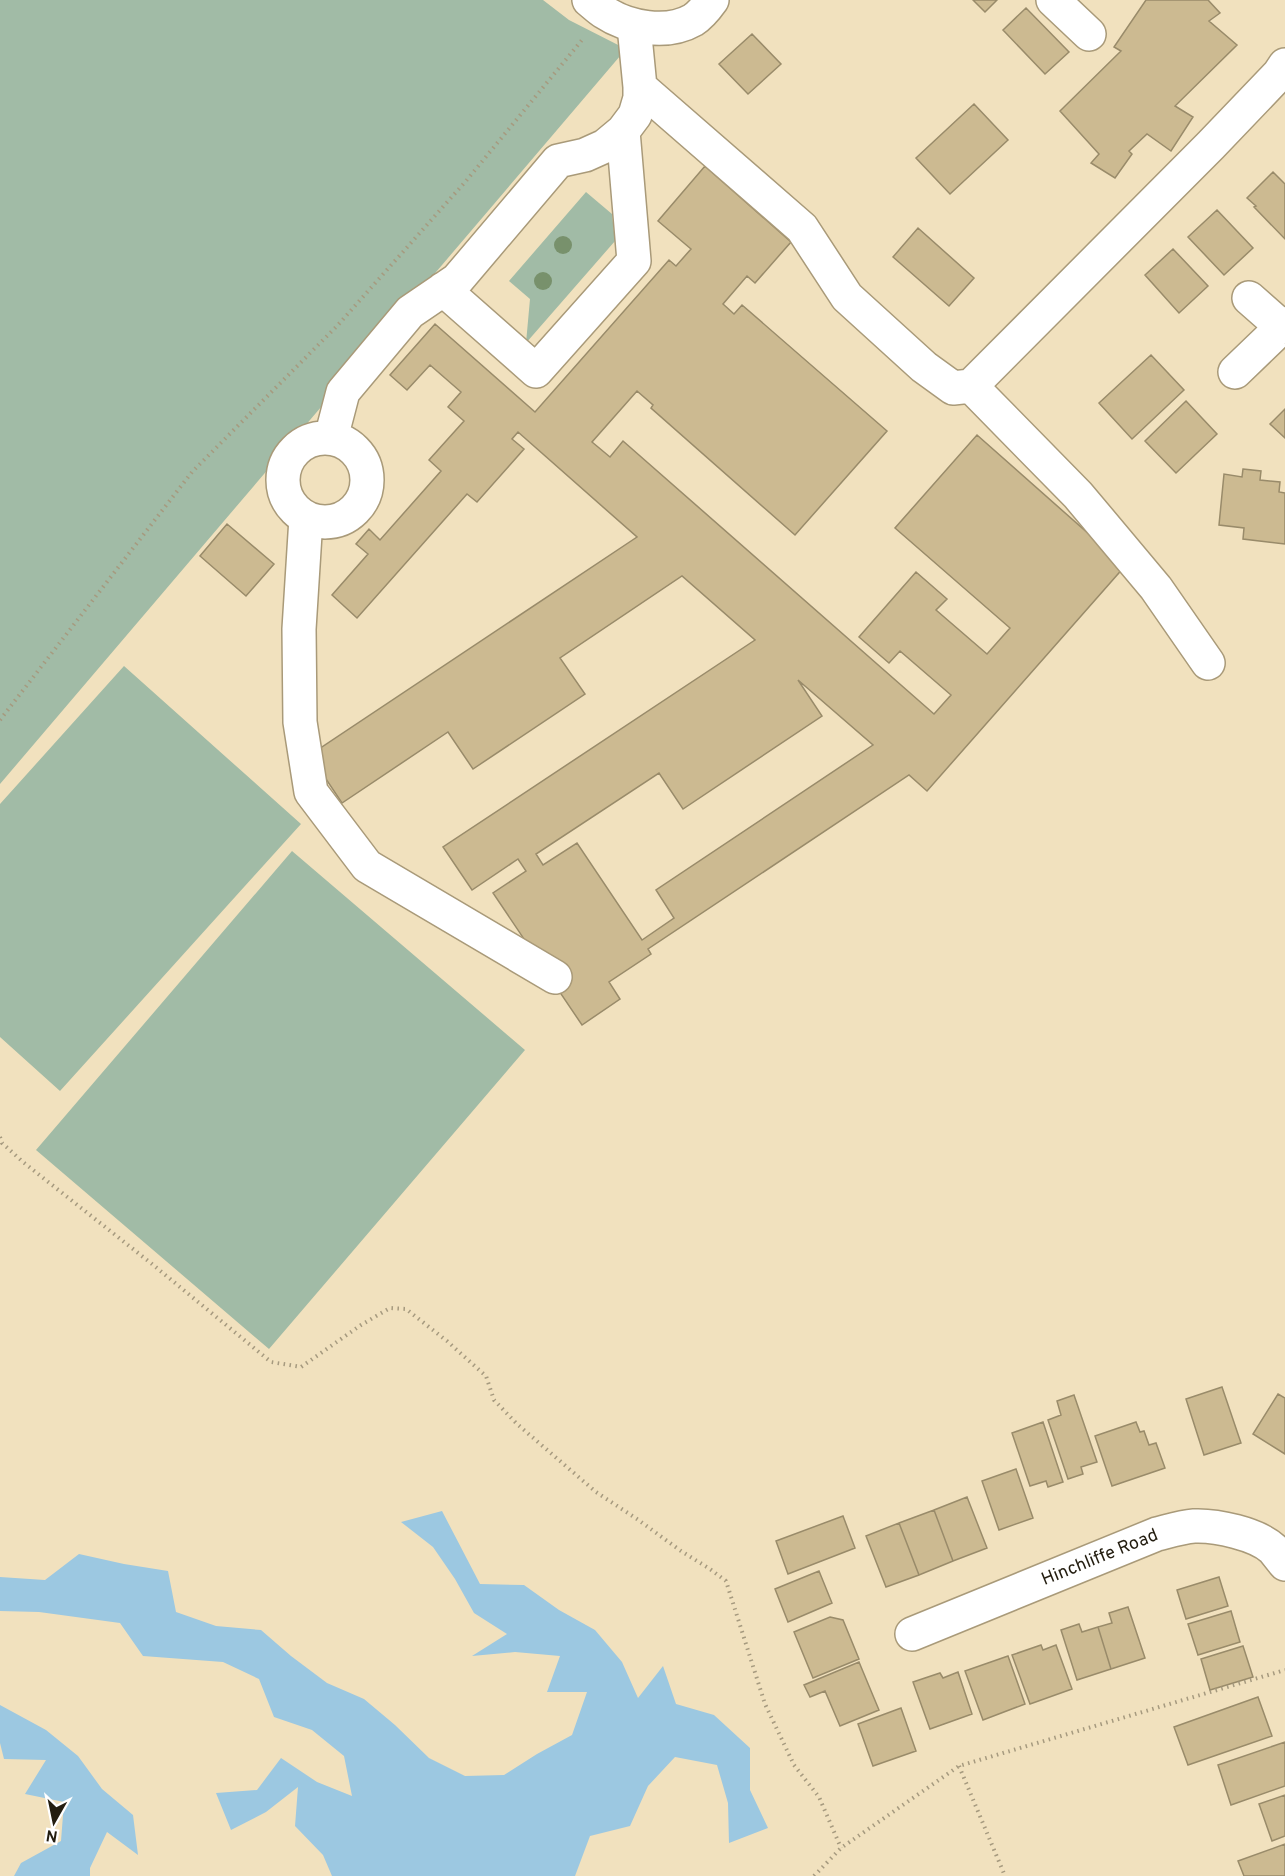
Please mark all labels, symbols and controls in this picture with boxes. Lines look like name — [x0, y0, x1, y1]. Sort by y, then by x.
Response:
street label: Hinchliffe Road — [1038, 1524, 1162, 1592]
north arrow — [24, 1792, 84, 1852]
text: N — [45, 1824, 59, 1846]

